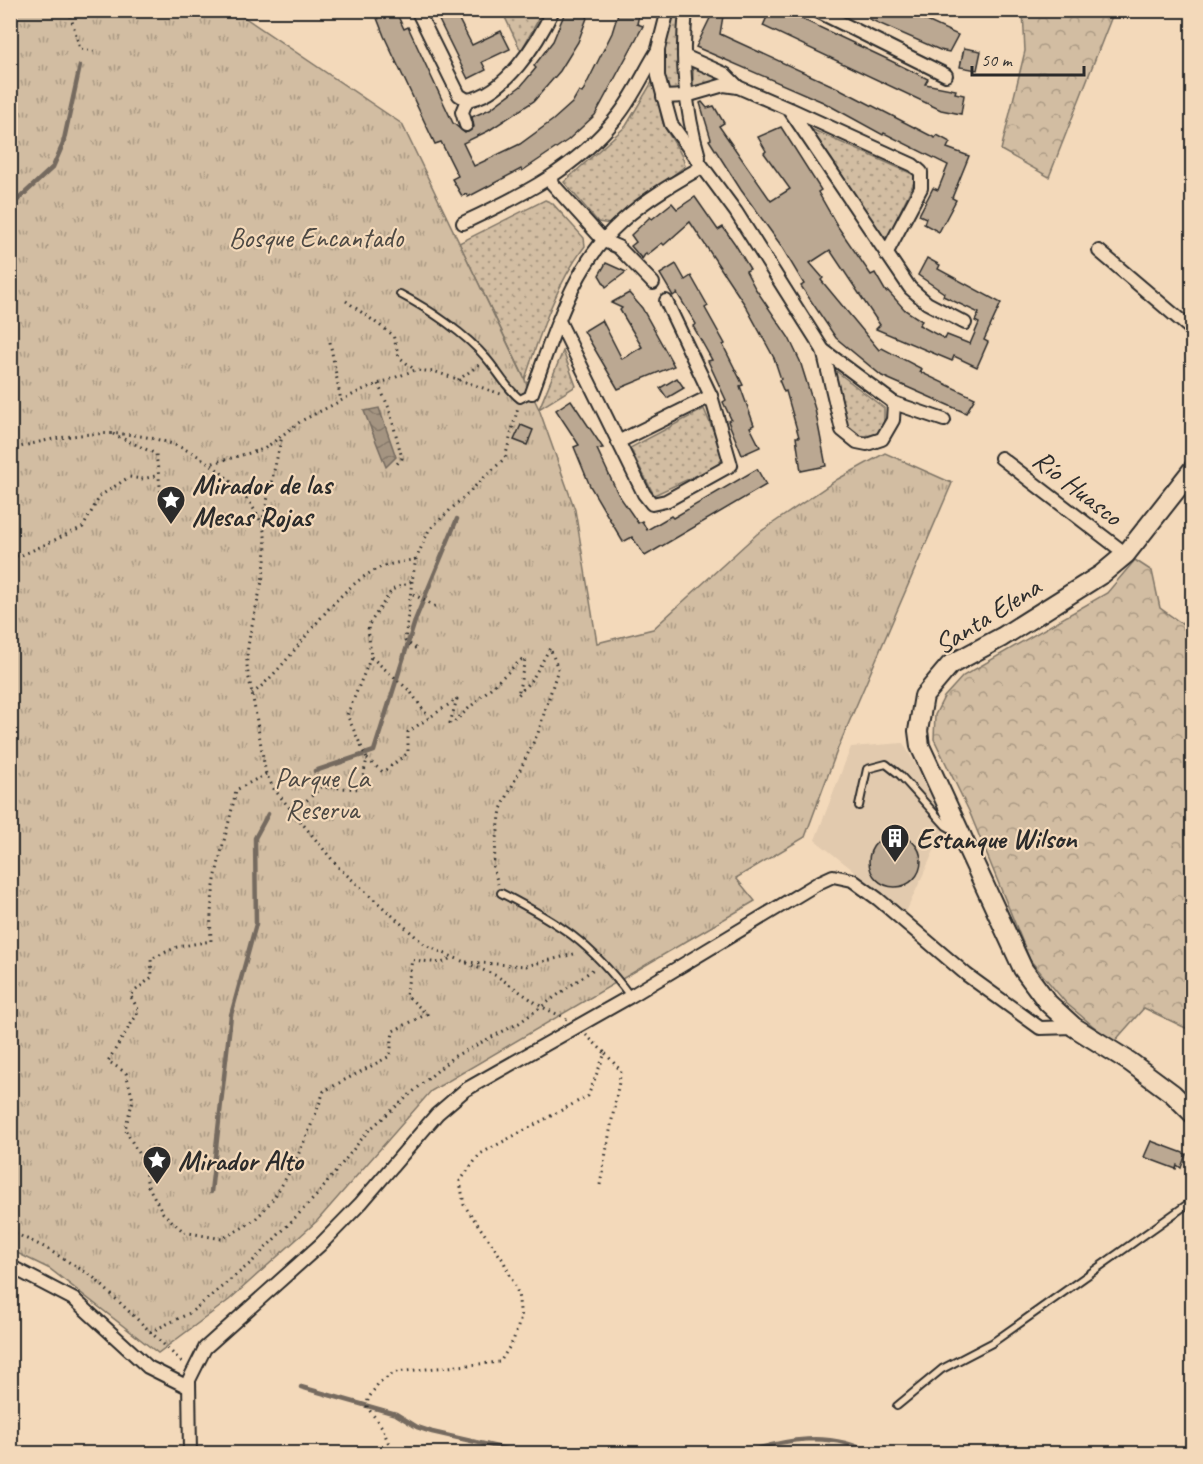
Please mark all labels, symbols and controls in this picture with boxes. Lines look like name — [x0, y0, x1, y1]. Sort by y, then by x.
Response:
scale bar — [972, 39, 1084, 77]
text: 50 m — [981, 49, 1014, 71]
park label: Bosque Encantado — [229, 220, 405, 255]
street label: Río Huasco — [1026, 442, 1131, 534]
place label: Mirador de las Mesas Rojas — [192, 467, 335, 534]
place icon: Mirador de las Mesas Rojas — [155, 484, 187, 526]
street label: Santa Elena — [928, 568, 1048, 662]
park label: Parque La Reserva — [274, 760, 371, 827]
place label: Estanque Wilson — [916, 821, 1078, 856]
building icon: Estanque Wilson — [879, 822, 911, 864]
place label: Mirador Alto — [178, 1143, 305, 1178]
place icon: Mirador Alto — [141, 1144, 173, 1186]

